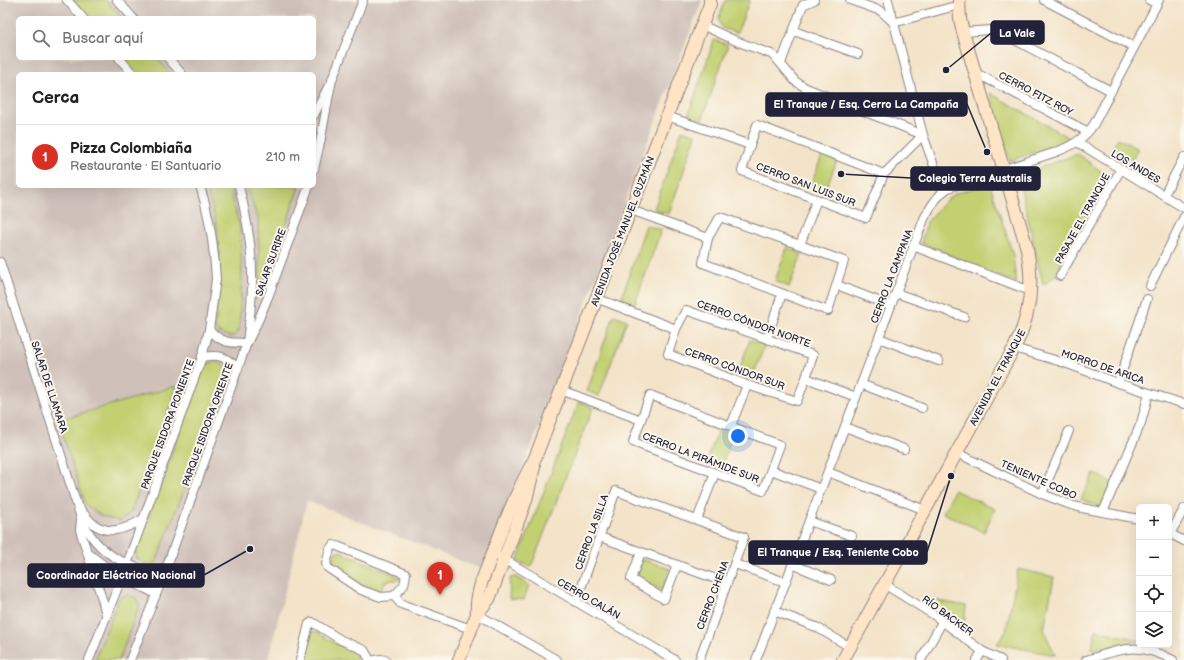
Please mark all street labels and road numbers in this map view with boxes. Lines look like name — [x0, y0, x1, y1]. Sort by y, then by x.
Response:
street label: CERRO FITZ ROY — [996, 69, 1075, 119]
street label: LOS ANDES — [1109, 147, 1162, 186]
street label: AVENIDA JOSÉ MANUEL GUZMÁN — [589, 155, 657, 308]
street label: CERRO SAN LUIS SUR — [754, 160, 857, 209]
street label: PASAJE EL TRANQUE — [1053, 171, 1113, 266]
street label: SALAR SURIRE — [253, 227, 289, 298]
street label: CERRO LA CAMPANA — [868, 227, 916, 325]
street label: CERRO CÓNDOR NORTE — [695, 298, 813, 350]
street label: AVENIDA EL TRANQUE — [967, 327, 1029, 428]
street label: SALAR DE LLAMARA — [29, 340, 70, 436]
street label: CERRO CÓNDOR SUR — [683, 345, 786, 393]
street label: MORRO DE ARICA — [1060, 347, 1147, 387]
street label: PARQUE ISIDORA PONIENTE — [139, 357, 197, 491]
street label: PARQUE ISIDORA ORIENTE — [180, 360, 236, 488]
street label: CERRO LA PIRÁMIDE SUR — [641, 430, 761, 486]
street label: TENIENTE COBO — [999, 458, 1079, 502]
street label: CERRO LA SILLA — [573, 492, 611, 572]
street label: CERRO CHENA — [694, 558, 732, 632]
street label: CERRO CALÁN — [555, 576, 622, 622]
street label: RÍO BACKER — [919, 593, 975, 638]

